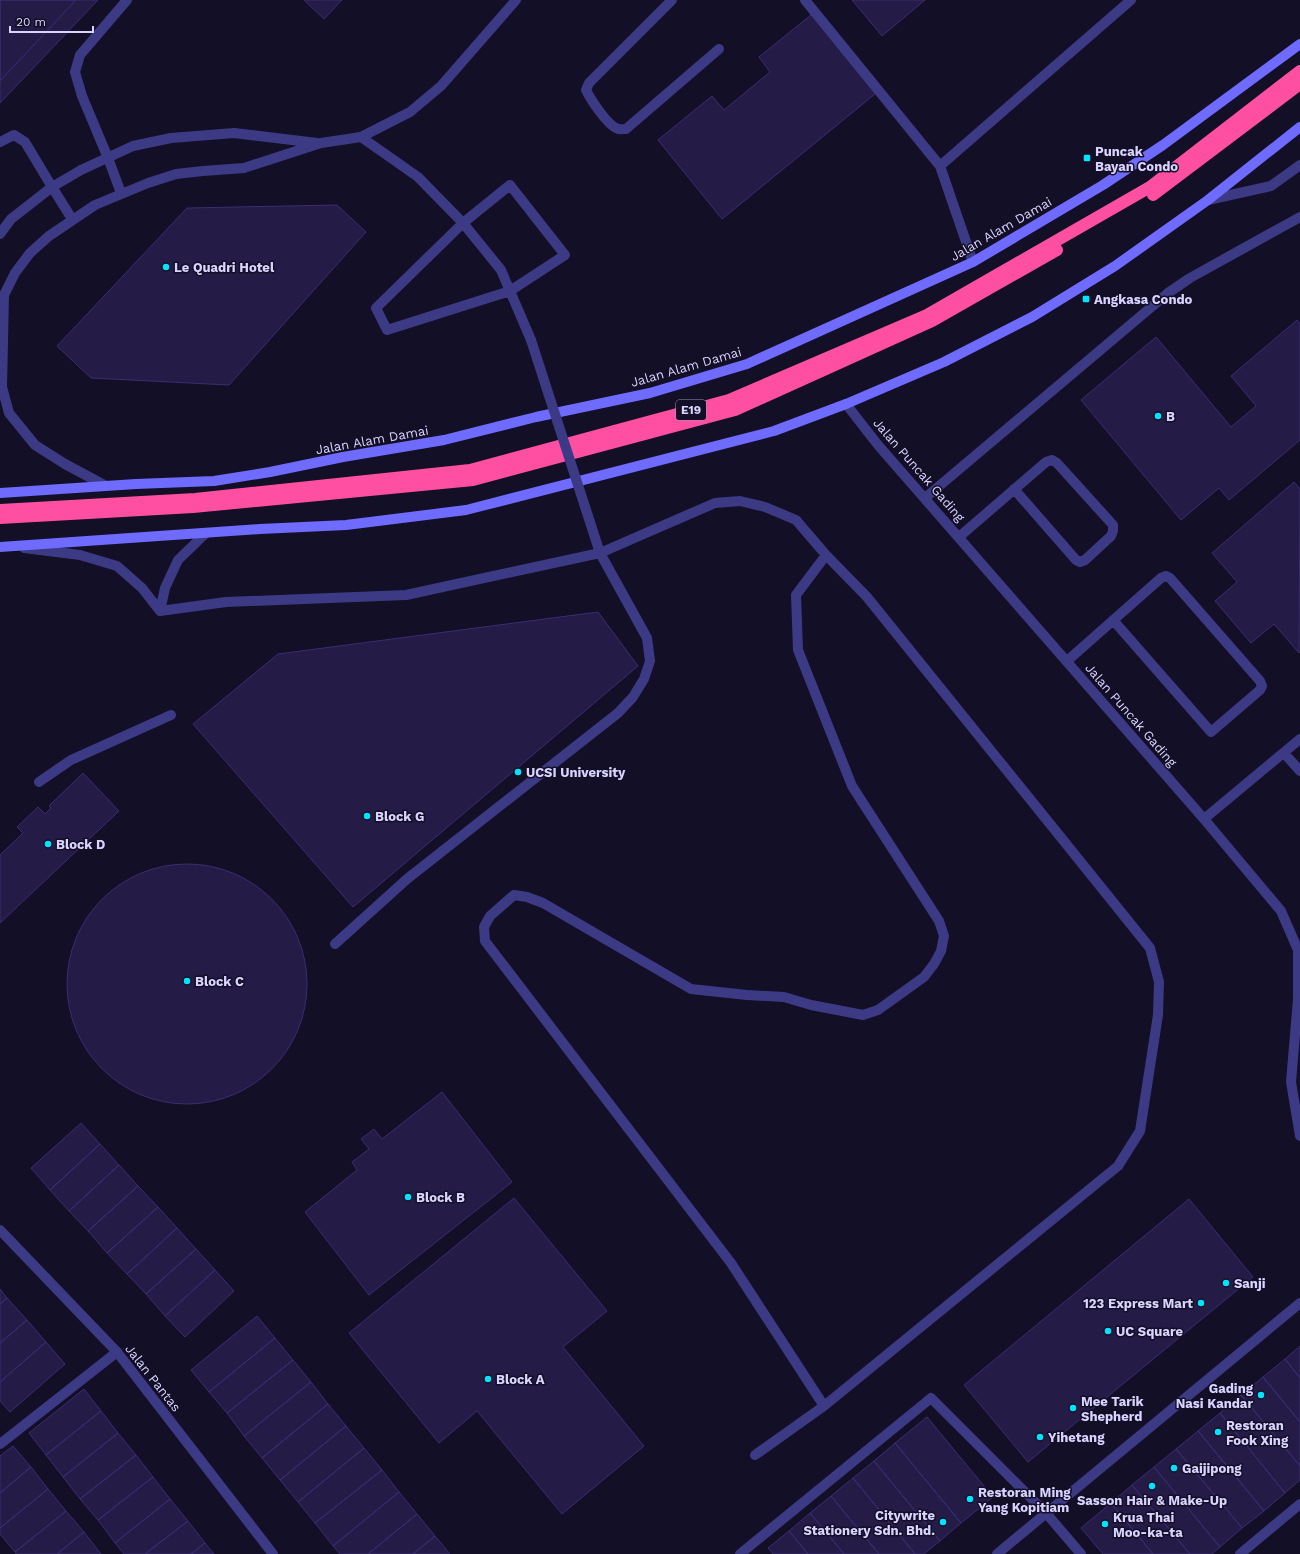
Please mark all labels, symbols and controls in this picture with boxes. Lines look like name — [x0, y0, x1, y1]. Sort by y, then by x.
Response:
scale bar — [10, 8, 93, 34]
text: 20 m — [16, 15, 46, 29]
place label: Puncak Bayan Condo — [1095, 144, 1178, 174]
marker: Puncak Bayan Condo — [1082, 153, 1092, 163]
street label: Jalan Alam Damai — [948, 194, 1054, 264]
place label: Le Quadri Hotel — [174, 260, 275, 275]
marker: Le Quadri Hotel — [161, 262, 171, 272]
place label: Angkasa Condo — [1094, 292, 1193, 307]
marker: Angkasa Condo — [1081, 294, 1091, 304]
street label: Jalan Alam Damai — [629, 344, 743, 390]
road number: E19 — [676, 400, 706, 420]
place label: B — [1166, 409, 1175, 424]
marker: B — [1153, 411, 1163, 421]
street label: Jalan Puncak Gading — [870, 415, 968, 525]
street label: Jalan Alam Damai — [314, 423, 430, 457]
street label: Jalan Puncak Gading — [1082, 660, 1180, 770]
place label: UCSI University — [526, 765, 626, 780]
marker: UCSI University — [513, 767, 523, 777]
place label: Block G — [375, 809, 424, 824]
marker: Block G — [362, 811, 372, 821]
place label: Block D — [56, 837, 105, 852]
marker: Block D — [43, 839, 53, 849]
place label: Block C — [195, 974, 244, 989]
marker: Block C — [182, 976, 192, 986]
place label: Block B — [416, 1190, 465, 1205]
marker: Block B — [403, 1192, 413, 1202]
place label: Sanji — [1234, 1276, 1266, 1291]
marker: Sanji — [1221, 1278, 1231, 1288]
place label: 123 Express Mart — [1083, 1296, 1193, 1311]
marker: 123 Express Mart — [1196, 1298, 1206, 1308]
place label: UC Square — [1116, 1324, 1183, 1339]
marker: UC Square — [1103, 1326, 1113, 1336]
street label: Jalan Pantas — [122, 1341, 184, 1415]
place label: Block A — [496, 1372, 545, 1387]
marker: Block A — [483, 1374, 493, 1384]
place label: Gading Nasi Kandar — [1176, 1381, 1254, 1411]
marker: Gading Nasi Kandar — [1256, 1390, 1266, 1400]
place label: Mee Tarik Shepherd — [1081, 1394, 1145, 1424]
marker: Mee Tarik Shepherd — [1068, 1403, 1078, 1413]
place label: Restoran Fook Xing — [1226, 1418, 1289, 1448]
marker: Restoran Fook Xing — [1213, 1427, 1223, 1437]
place label: Yihetang — [1048, 1430, 1105, 1445]
marker: Yihetang — [1035, 1432, 1045, 1442]
place label: Gaijipong — [1182, 1461, 1242, 1476]
marker: Gaijipong — [1169, 1463, 1179, 1473]
marker: Sasson Hair & Make-Up — [1147, 1481, 1157, 1491]
place label: Restoran Ming Yang Kopitiam — [978, 1485, 1071, 1515]
place label: Sasson Hair & Make-Up — [1077, 1493, 1227, 1508]
marker: Restoran Ming Yang Kopitiam — [965, 1494, 975, 1504]
place label: Citywrite Stationery Sdn. Bhd. — [803, 1508, 935, 1538]
place label: Krua Thai Moo-ka-ta — [1113, 1510, 1183, 1540]
marker: Citywrite Stationery Sdn. Bhd. — [938, 1517, 948, 1527]
marker: Krua Thai Moo-ka-ta — [1100, 1519, 1110, 1529]

